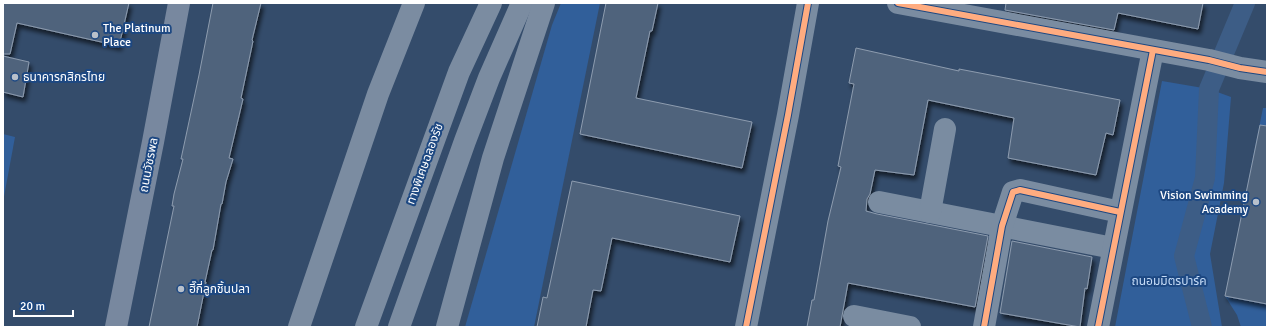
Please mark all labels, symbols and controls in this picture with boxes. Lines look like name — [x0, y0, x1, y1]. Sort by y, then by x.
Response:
place label: The Platinum Place — [103, 21, 171, 50]
marker: The Platinum Place — [90, 30, 100, 40]
place label: ธนาคารกสิกรไทย — [23, 70, 105, 85]
marker: ธนาคารกสิกรไทย — [10, 72, 20, 82]
street label: ทางพิเศษฉลองรัช — [403, 121, 447, 207]
street label: ถนนวัชรพล — [136, 136, 162, 194]
place label: Vision Swimming Academy — [1160, 188, 1248, 217]
marker: Vision Swimming Academy — [1251, 197, 1261, 207]
park label: ถนอมมิตรปาร์ค — [1131, 274, 1207, 289]
place label: ฮี๊กี่ลูกชิ้นปลา — [189, 280, 250, 297]
marker: ฮี๊กี่ลูกชิ้นปลา — [176, 284, 186, 294]
scale bar — [14, 292, 73, 318]
text: 20 m — [20, 299, 45, 314]

